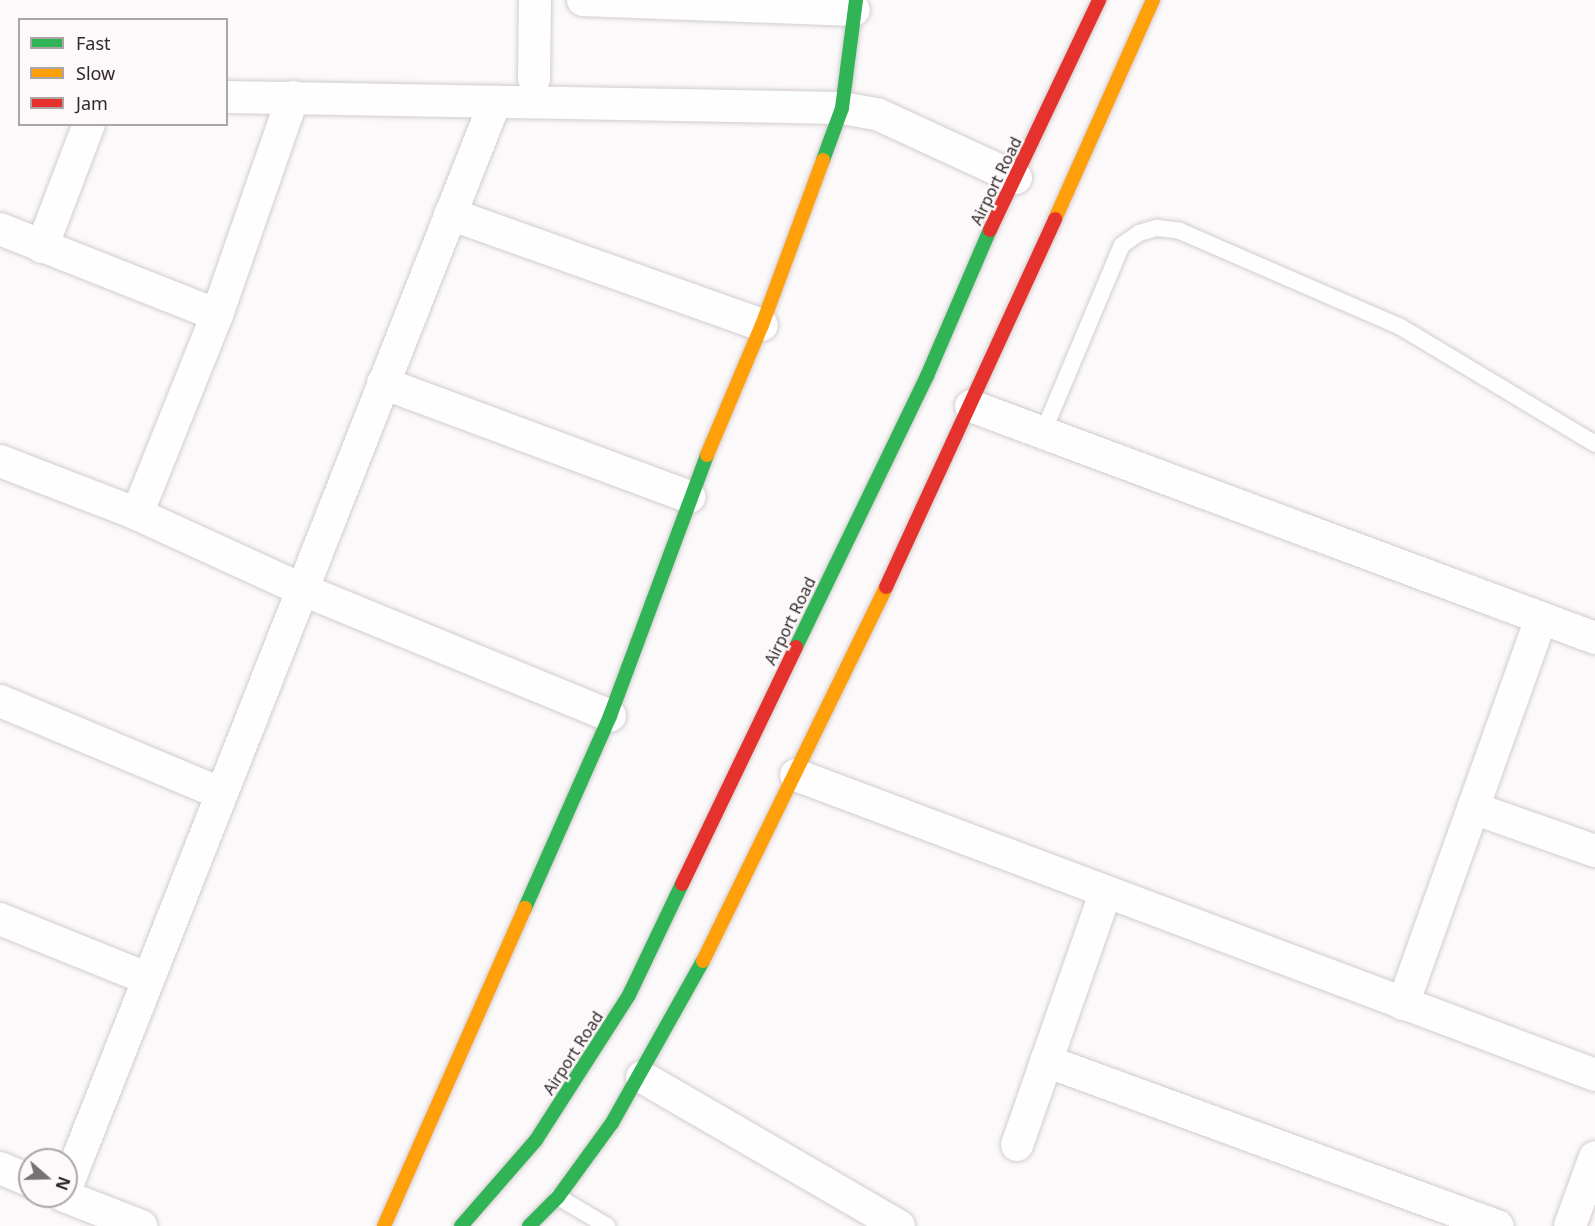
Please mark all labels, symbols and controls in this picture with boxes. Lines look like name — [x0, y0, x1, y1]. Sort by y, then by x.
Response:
legend — [18, 18, 228, 126]
text: Fast — [76, 31, 111, 55]
text: Slow — [76, 61, 115, 85]
text: Jam — [76, 91, 108, 115]
street label: Airport Road — [966, 134, 1026, 228]
street label: Airport Road — [760, 574, 820, 668]
street label: Airport Road — [539, 1008, 607, 1098]
north arrow — [18, 1148, 78, 1208]
text: N — [50, 1174, 76, 1193]

